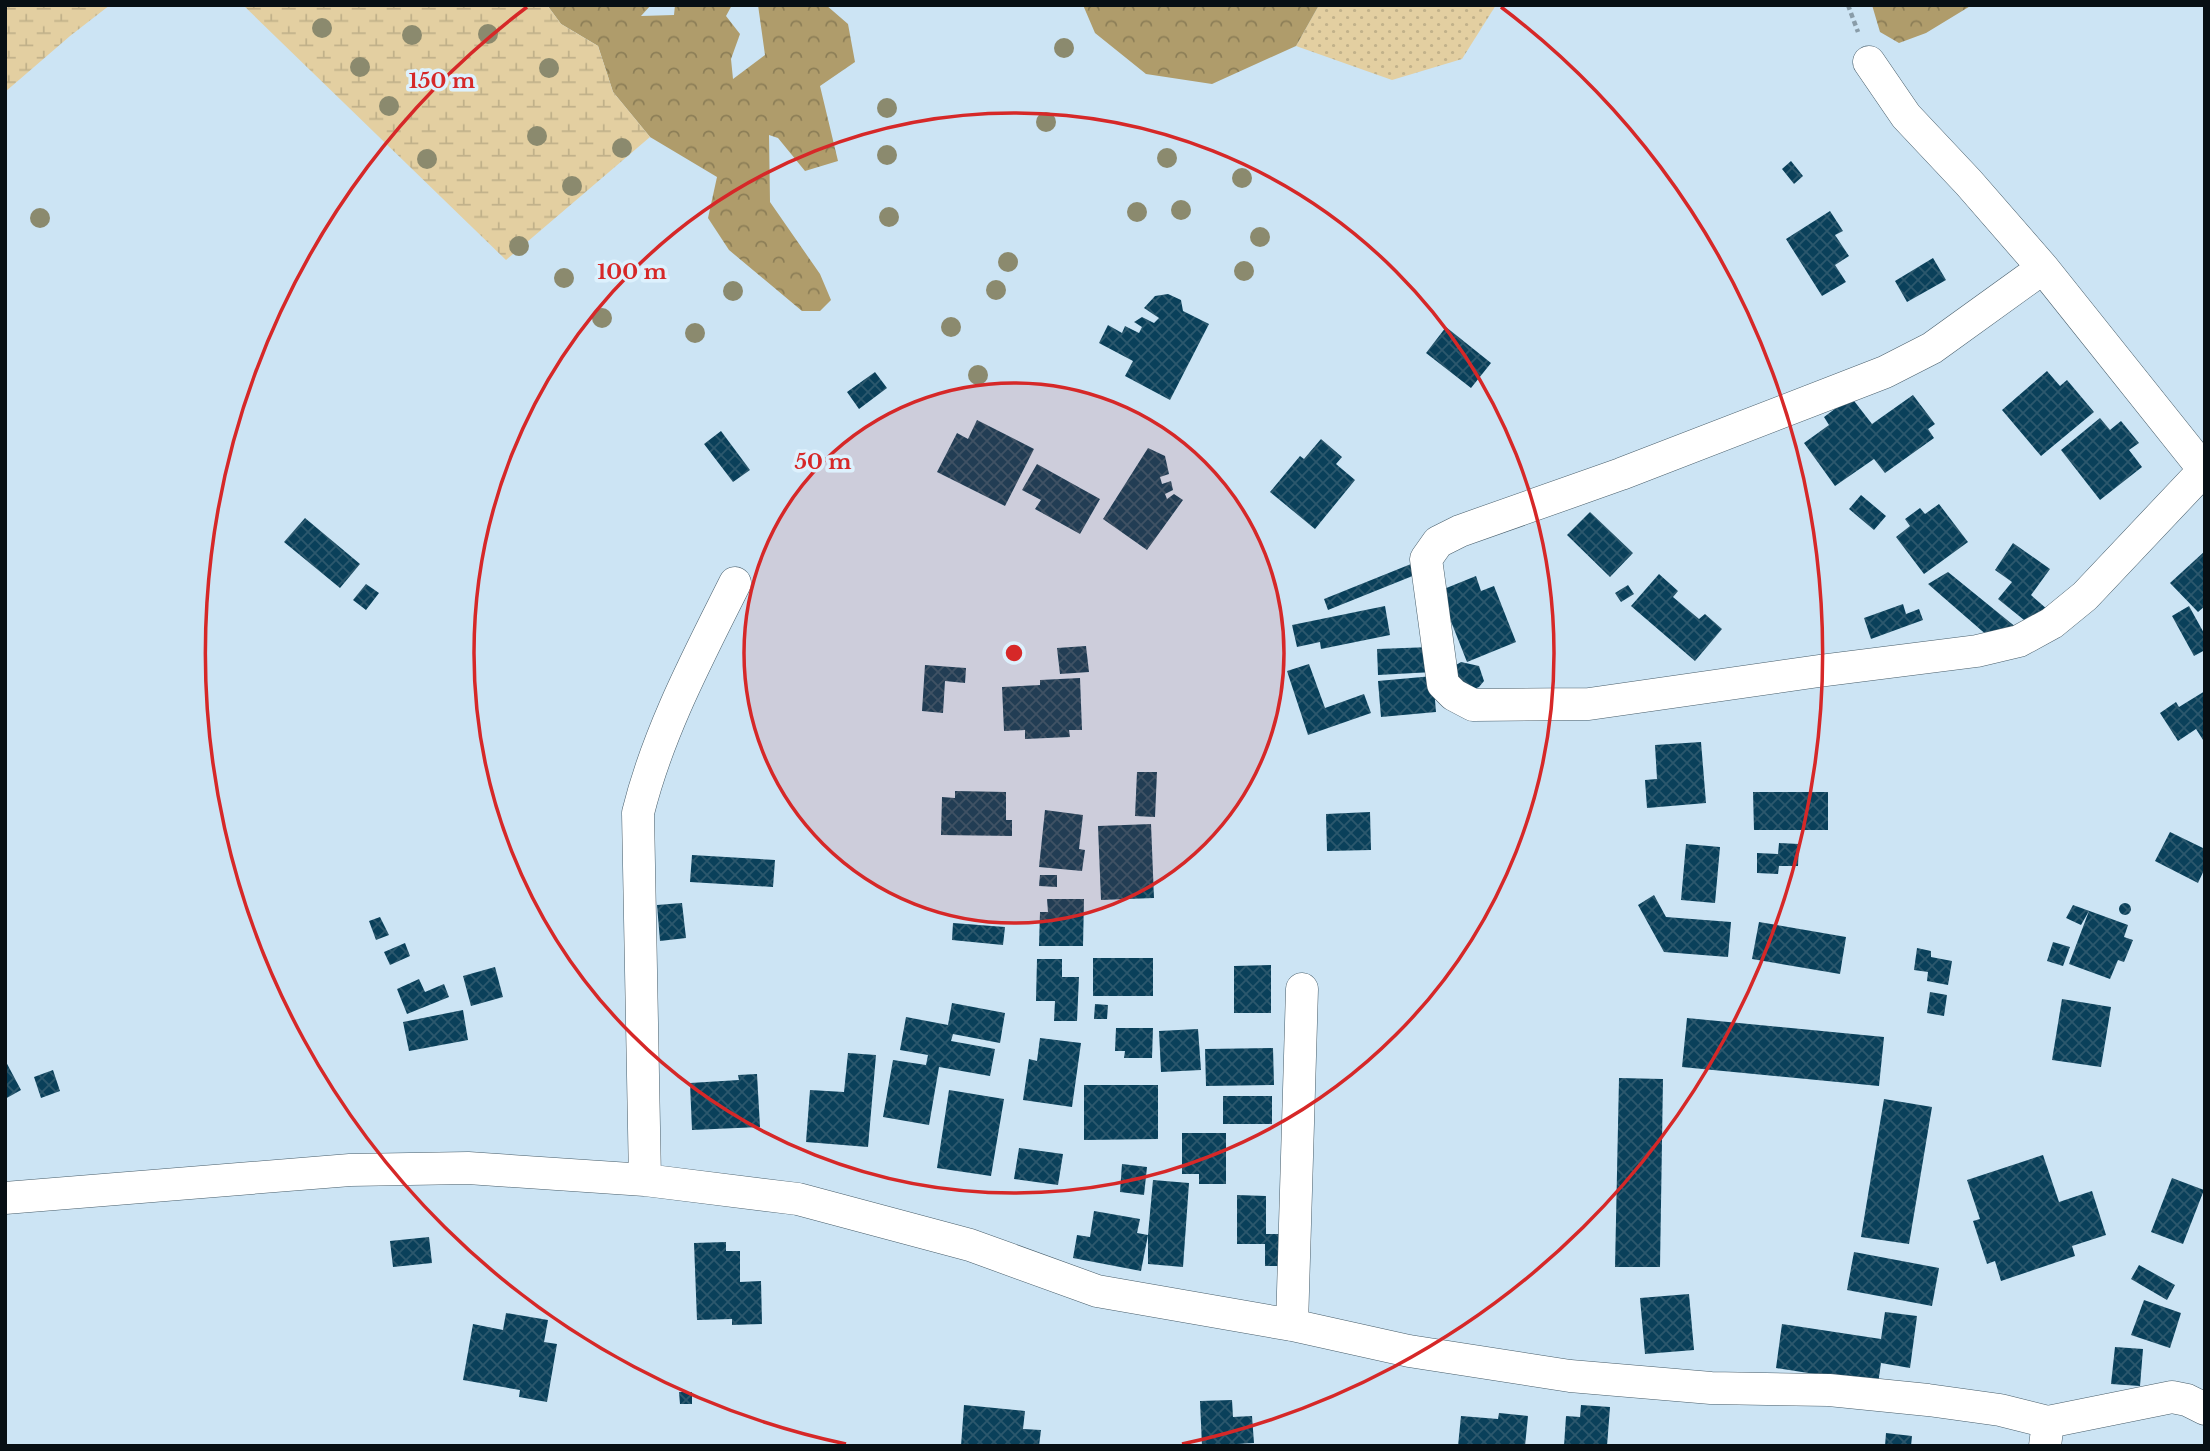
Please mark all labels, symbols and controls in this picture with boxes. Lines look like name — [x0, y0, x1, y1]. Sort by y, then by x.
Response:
text: 150 m — [409, 68, 475, 94]
text: 100 m — [597, 259, 667, 285]
text: 50 m — [794, 449, 852, 475]
centre of rings — [1002, 641, 1026, 665]

